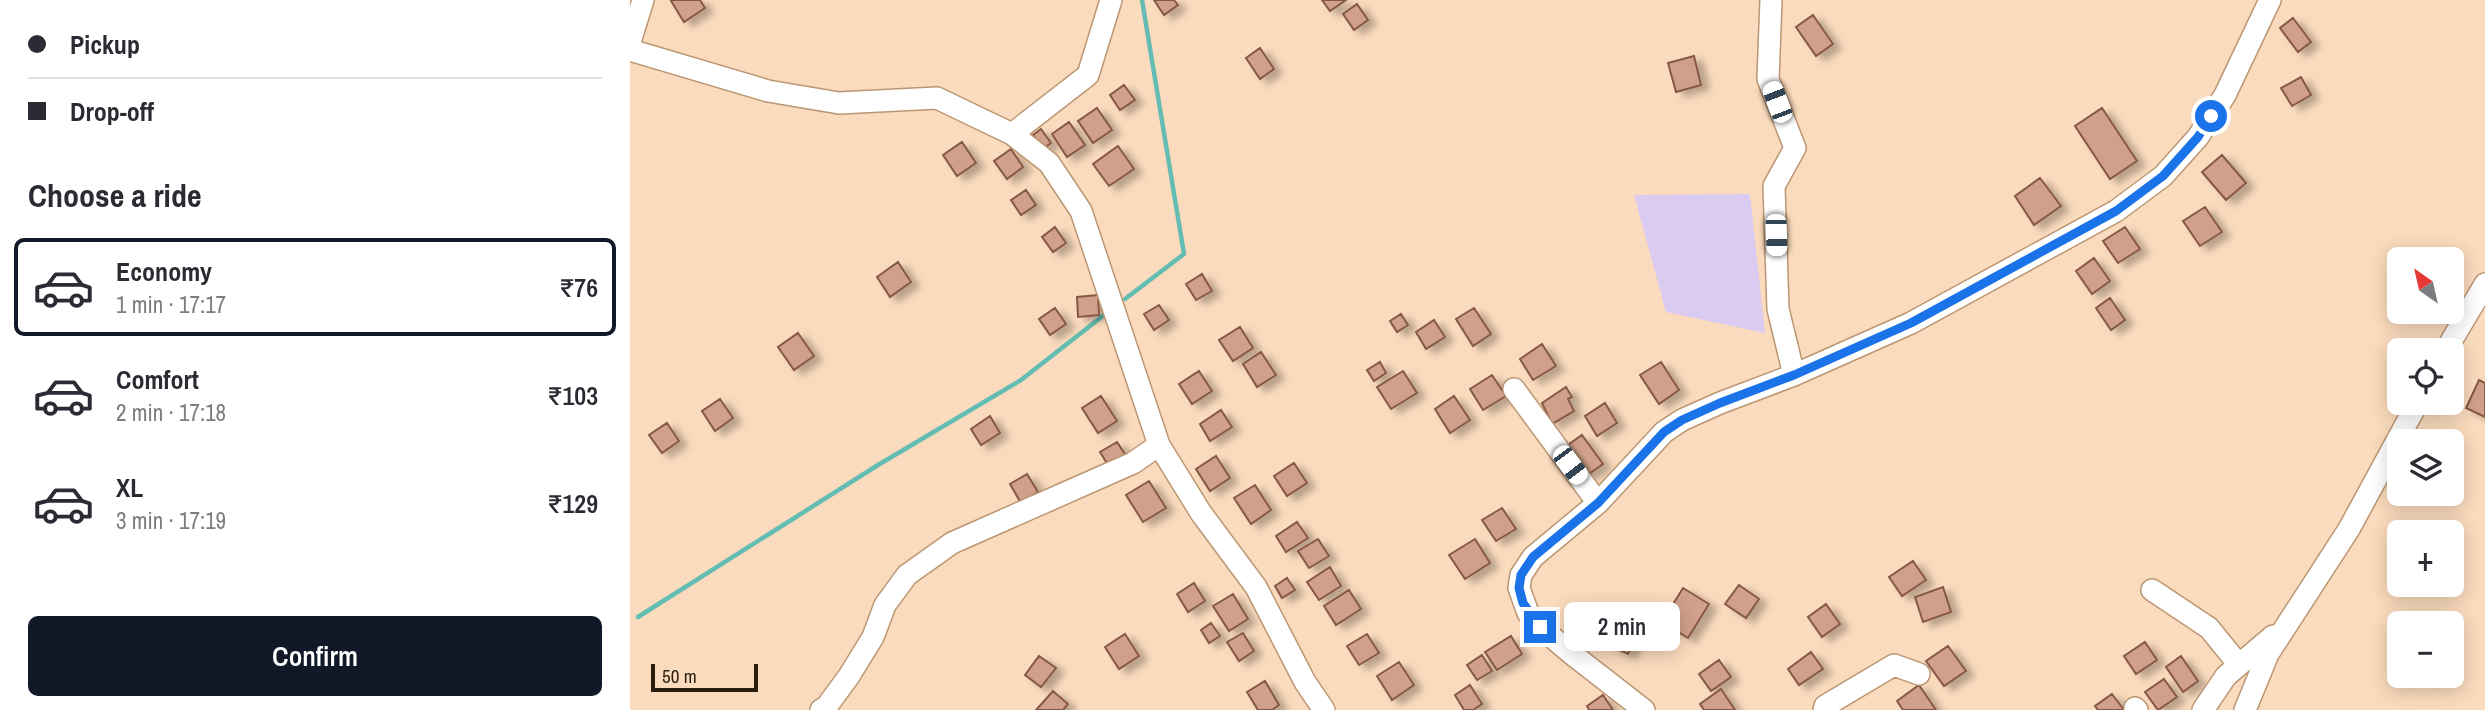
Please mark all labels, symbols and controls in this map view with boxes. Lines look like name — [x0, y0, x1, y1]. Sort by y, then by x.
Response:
text: Pickup — [70, 27, 140, 62]
car — [1760, 79, 1795, 125]
text: Drop-off — [70, 94, 154, 129]
route start — [2195, 100, 2227, 132]
text: Choose a ride — [28, 174, 202, 217]
car — [1765, 214, 1788, 256]
north arrow — [2387, 247, 2464, 324]
map controls — [2387, 247, 2464, 688]
text: Economy — [116, 254, 212, 289]
icon: car — [32, 256, 95, 319]
text: ₹76 — [559, 270, 598, 305]
text: 1 min · 17:17 — [116, 289, 226, 320]
button: locate — [2387, 338, 2464, 415]
text: Comfort — [116, 362, 199, 397]
icon: car — [32, 364, 95, 427]
text: ₹103 — [548, 378, 598, 413]
text: 2 min · 17:18 — [116, 397, 226, 428]
button: layers — [2387, 429, 2464, 506]
car — [1549, 442, 1592, 488]
text: XL — [116, 470, 143, 505]
icon: car — [32, 472, 95, 535]
text: ₹129 — [548, 486, 598, 521]
text: 3 min · 17:19 — [116, 505, 226, 536]
button: + — [2387, 520, 2464, 597]
callout: 2 min — [1564, 602, 1680, 652]
route end — [1524, 611, 1556, 643]
text: 2 min — [1598, 611, 1646, 642]
button: − — [2387, 611, 2464, 688]
button: Confirm — [28, 616, 602, 696]
scale bar — [651, 661, 758, 693]
text: 50 m — [662, 663, 697, 689]

